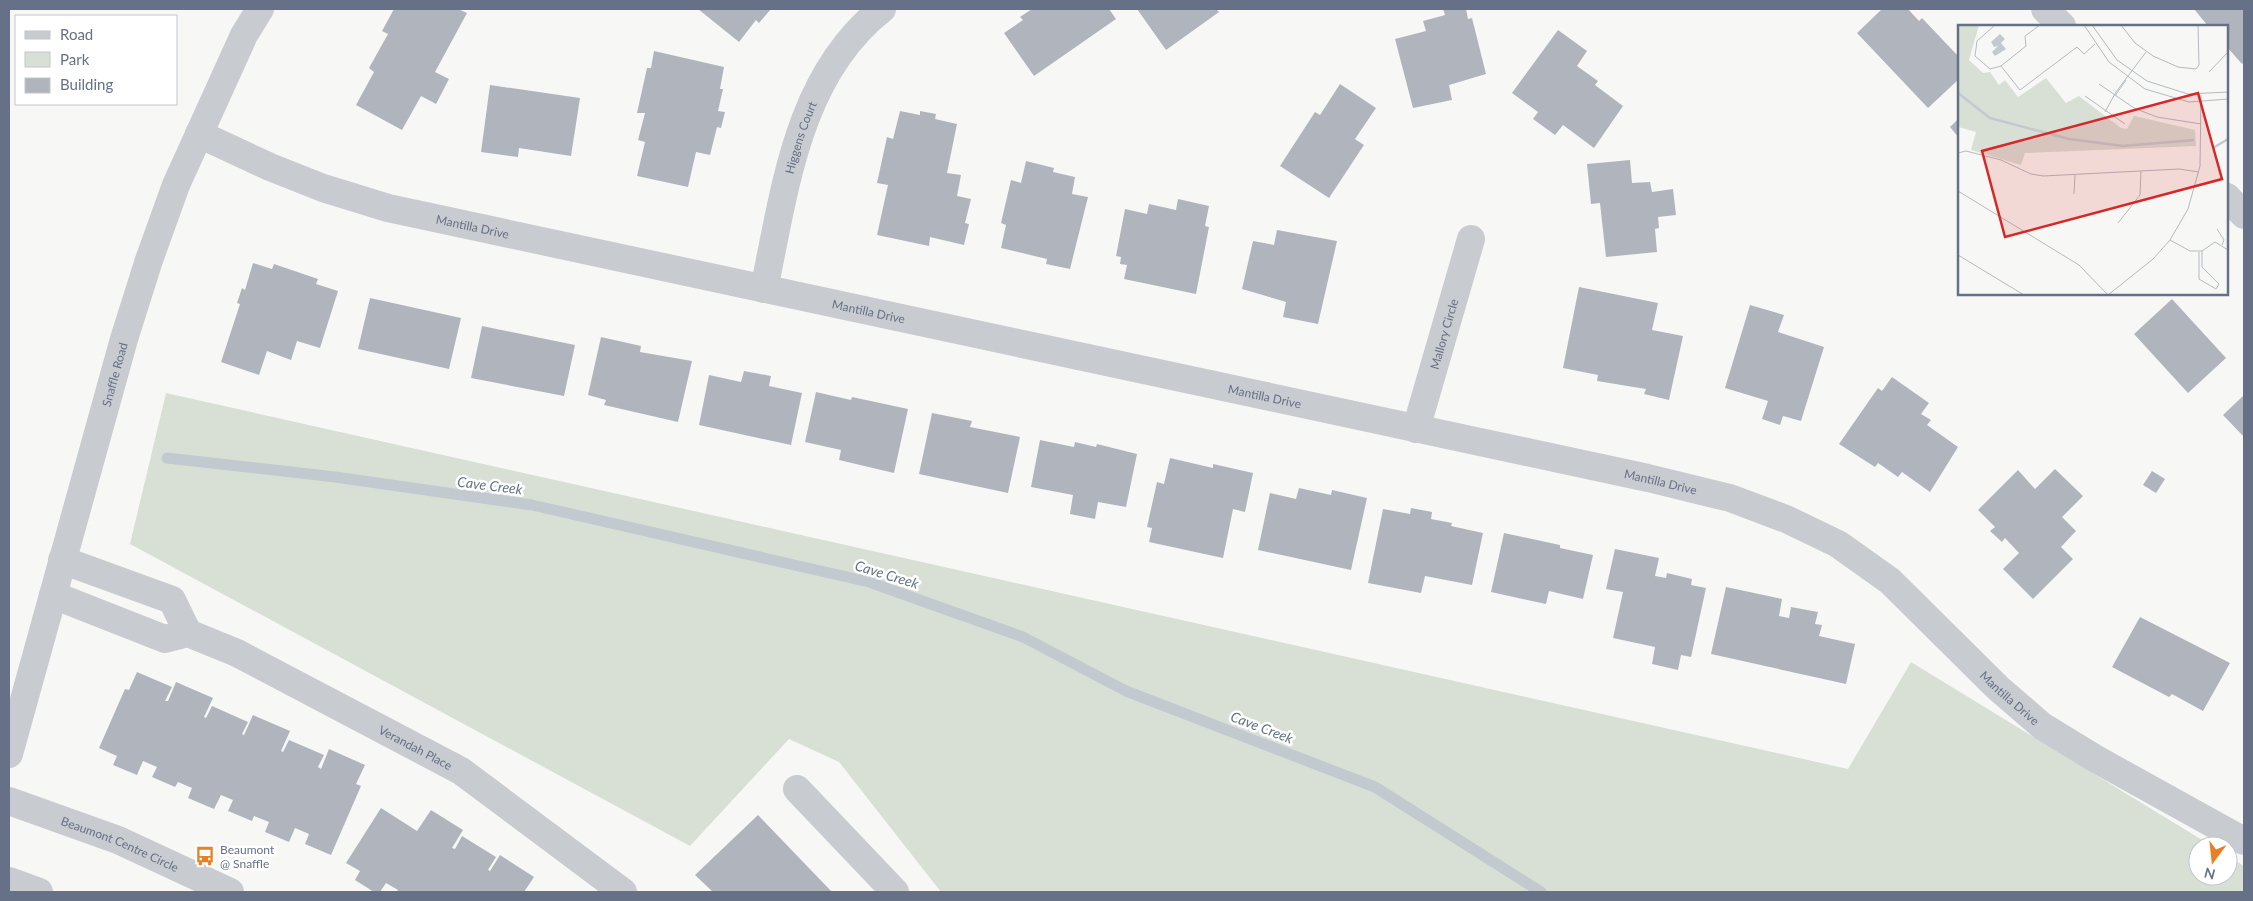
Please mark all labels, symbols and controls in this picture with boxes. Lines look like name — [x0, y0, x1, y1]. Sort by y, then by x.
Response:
legend — [15, 15, 178, 105]
text: Road — [60, 25, 93, 43]
inset map — [1958, 25, 2228, 295]
text: Park — [60, 50, 90, 68]
text: Building — [60, 75, 113, 93]
street label: Higgens Court — [781, 98, 820, 175]
street label: Mantilla Drive — [435, 211, 511, 241]
street label: Mantilla Drive — [831, 296, 907, 326]
street label: Mallory Circle — [1426, 297, 1461, 371]
street label: Snaffle Road — [98, 341, 130, 408]
street label: Mantilla Drive — [1227, 381, 1303, 411]
street label: Mantilla Drive — [1623, 466, 1699, 497]
water label: Cave Creek — [456, 473, 524, 497]
water label: Cave Creek — [853, 556, 921, 592]
street label: Mantilla Drive — [1977, 667, 2043, 728]
water label: Cave Creek — [1228, 707, 1296, 747]
street label: Verandah Place — [376, 722, 455, 773]
street label: Beaumont Centre Circle — [59, 813, 181, 875]
north arrow — [2188, 836, 2238, 886]
place label: Beaumont @ Snaffle — [220, 842, 275, 871]
bus stop icon: Beaumont @ Snaffle — [194, 845, 216, 867]
text: N — [2202, 864, 2217, 884]

